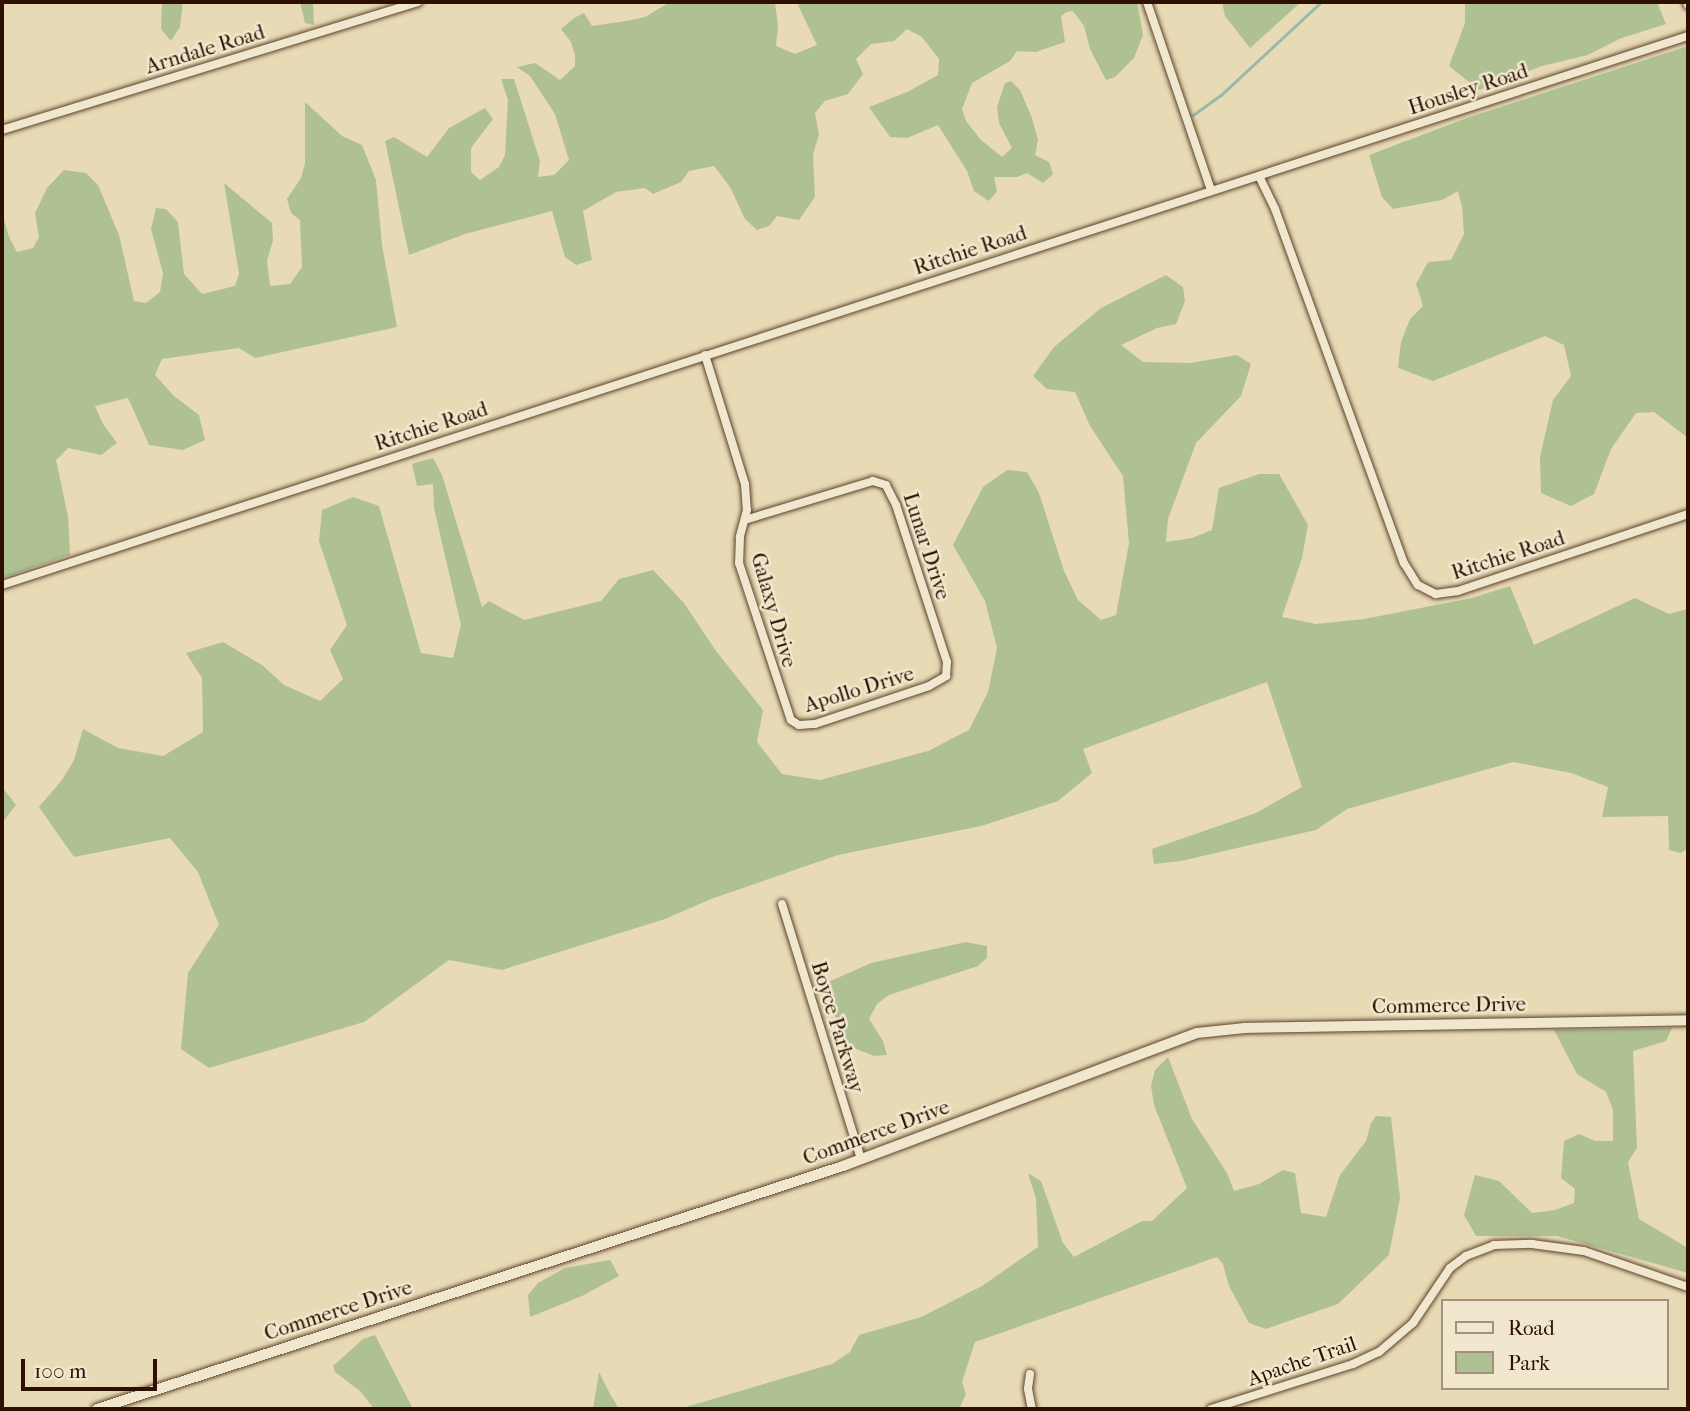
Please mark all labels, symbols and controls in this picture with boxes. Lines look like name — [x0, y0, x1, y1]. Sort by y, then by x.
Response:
street label: Arndale Road — [142, 19, 268, 79]
street label: Housley Road — [1405, 58, 1531, 120]
street label: Ritchie Road — [910, 220, 1030, 280]
street label: Ritchie Road — [371, 396, 491, 456]
street label: Lunar Drive — [898, 489, 956, 603]
street label: Ritchie Road — [1448, 525, 1568, 585]
street label: Galaxy Drive — [746, 550, 802, 670]
street label: Apollo Drive — [801, 660, 917, 718]
street label: Boyce Parkway — [806, 958, 870, 1096]
street label: Commerce Drive — [1372, 991, 1526, 1019]
street label: Commerce Drive — [799, 1094, 953, 1170]
street label: Commerce Drive — [261, 1274, 415, 1346]
legend — [1442, 1299, 1669, 1390]
text: Road — [1508, 1316, 1555, 1340]
street label: Apache Trail — [1244, 1331, 1360, 1391]
scale bar — [24, 1344, 161, 1388]
text: Park — [1508, 1351, 1550, 1375]
text: 100 m — [34, 1359, 87, 1383]

